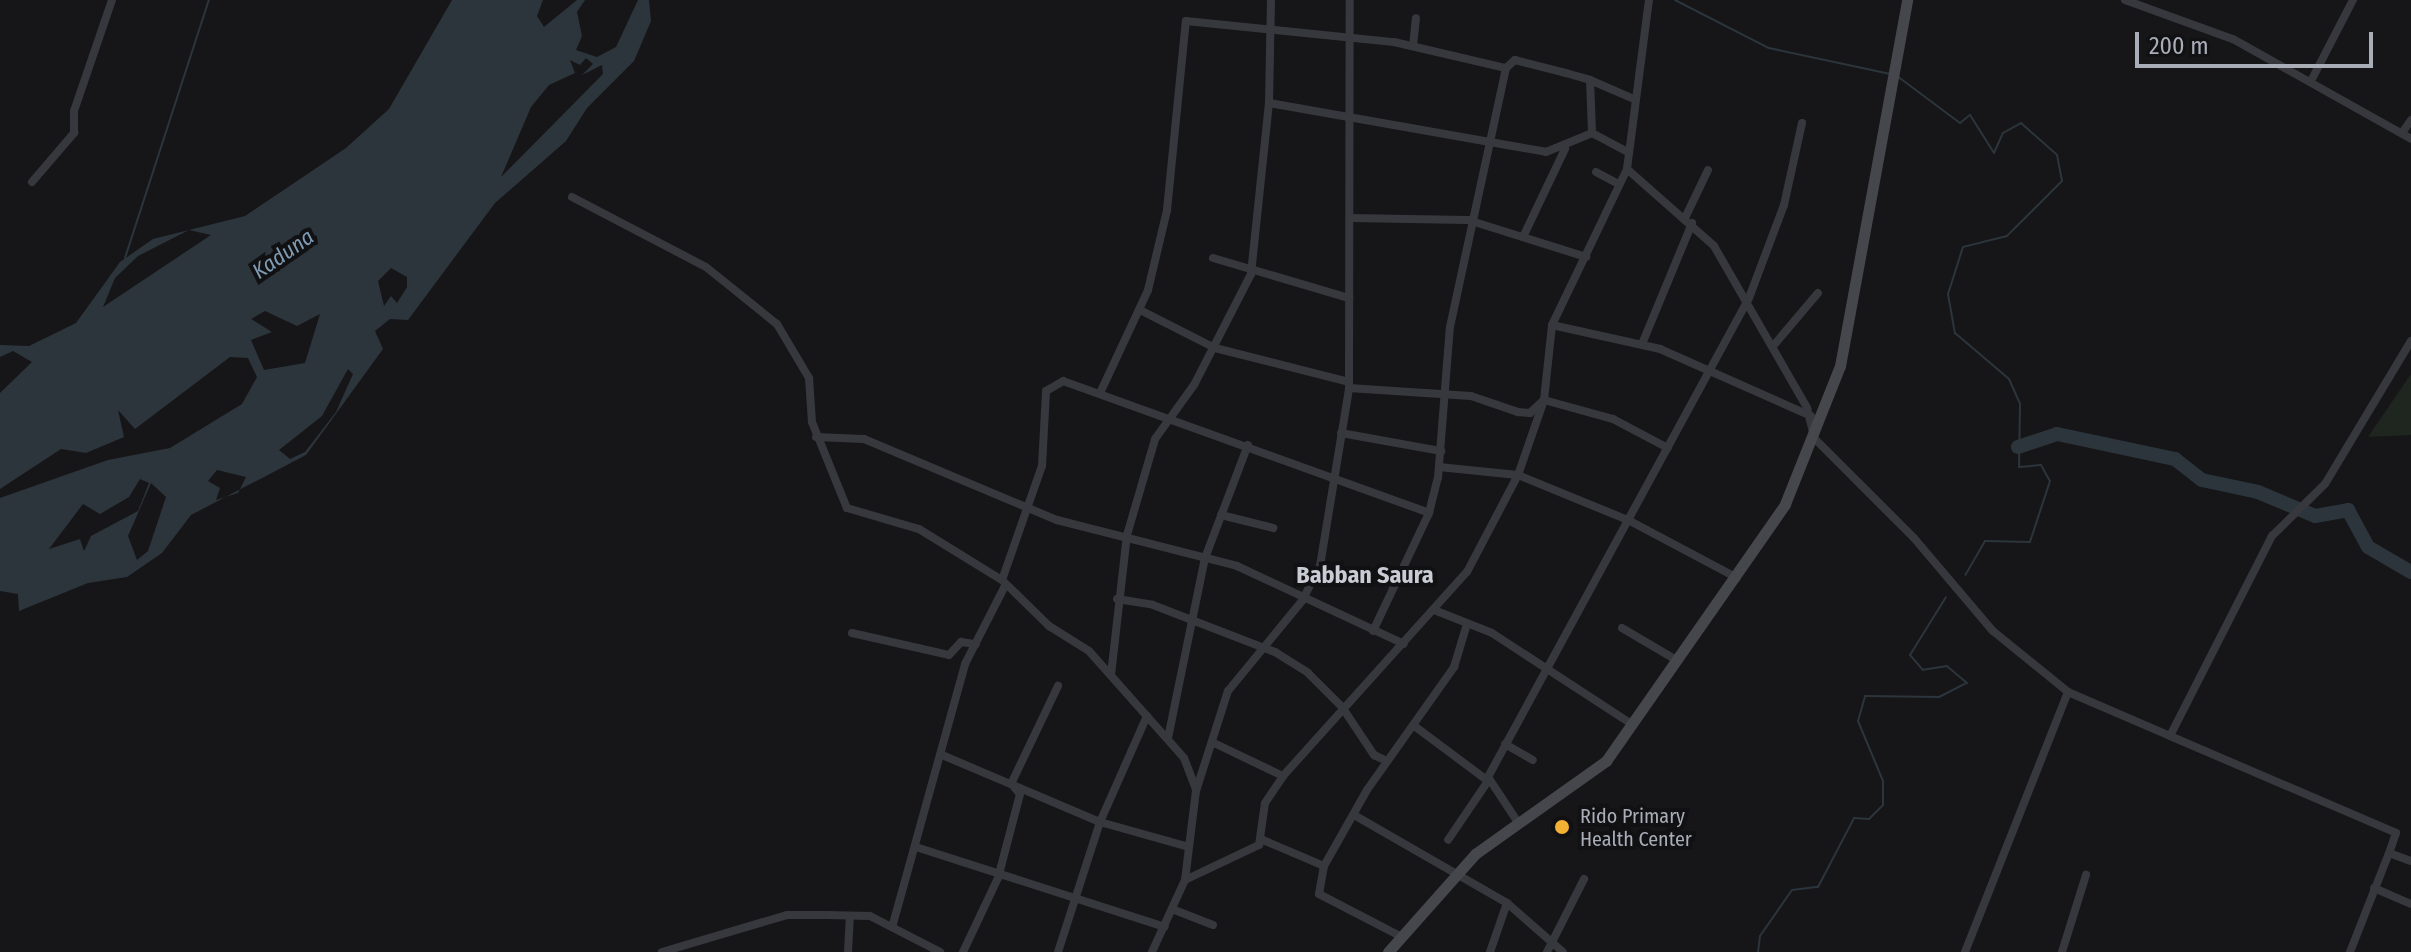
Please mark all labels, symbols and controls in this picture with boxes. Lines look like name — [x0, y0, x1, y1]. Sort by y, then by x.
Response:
scale bar — [2139, 16, 2377, 66]
text: 200 m — [2149, 32, 2209, 60]
water label: Kaduna — [247, 223, 319, 285]
district label: Babban Saura — [1296, 562, 1434, 590]
place label: Rido Primary Health Center — [1580, 804, 1692, 851]
marker: Rido Primary Health Center — [1551, 816, 1573, 838]

